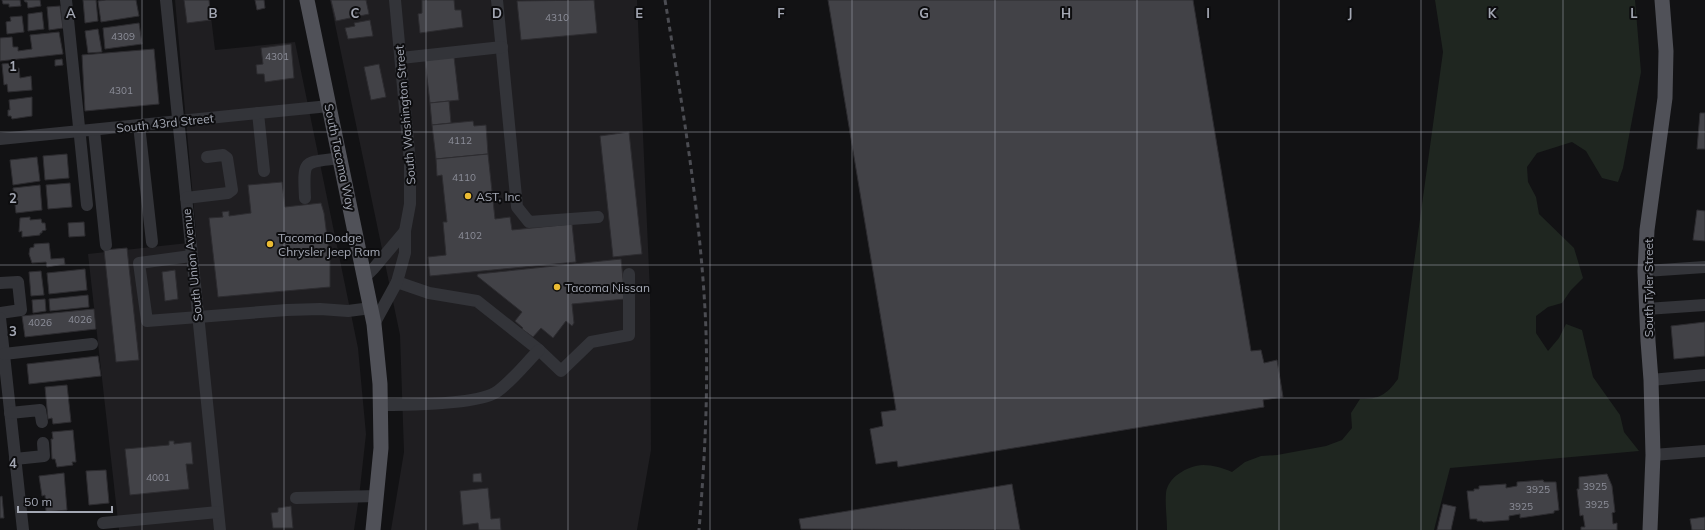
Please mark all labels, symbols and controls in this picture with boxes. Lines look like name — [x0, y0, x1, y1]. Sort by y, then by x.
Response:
text: A — [66, 5, 76, 21]
text: B — [209, 5, 218, 21]
text: C — [351, 5, 360, 21]
text: D — [492, 5, 502, 21]
text: E — [635, 5, 643, 21]
text: F — [777, 5, 785, 21]
text: G — [919, 5, 929, 21]
text: H — [1061, 5, 1071, 21]
text: I — [1206, 5, 1210, 21]
text: J — [1348, 5, 1352, 21]
text: K — [1488, 5, 1498, 21]
text: L — [1630, 5, 1638, 21]
house number: 4310 — [545, 11, 569, 24]
house number: 4309 — [111, 30, 135, 43]
street label: South Washington Street — [391, 45, 419, 185]
house number: 4301 — [265, 50, 289, 63]
text: 1 — [9, 58, 17, 74]
house number: 4301 — [109, 84, 133, 97]
street label: South Tacoma Way — [321, 102, 359, 212]
street label: South 43rd Street — [116, 110, 214, 136]
house number: 4112 — [448, 134, 472, 147]
house number: 4110 — [452, 171, 476, 184]
place label: AST, Inc — [476, 189, 521, 204]
text: 2 — [9, 190, 17, 206]
marker: AST, Inc — [463, 191, 473, 201]
street label: South Union Avenue — [179, 208, 205, 322]
house number: 4102 — [458, 229, 482, 242]
place label: Tacoma Dodge Chrysler Jeep Ram — [278, 230, 380, 259]
marker: Tacoma Dodge Chrysler Jeep Ram — [265, 239, 275, 249]
street label: South Tyler Street — [1641, 239, 1656, 337]
place label: Tacoma Nissan — [565, 280, 650, 295]
marker: Tacoma Nissan — [552, 282, 562, 292]
house number: 4026 — [68, 313, 92, 326]
house number: 4026 — [28, 316, 52, 329]
text: 3 — [9, 323, 17, 339]
text: 4 — [9, 455, 17, 471]
house number: 4001 — [146, 471, 170, 484]
house number: 3925 — [1583, 480, 1607, 493]
house number: 3925 — [1526, 483, 1550, 496]
scale bar — [18, 488, 112, 514]
text: 50 m — [24, 494, 52, 509]
house number: 3925 — [1585, 498, 1609, 511]
house number: 3925 — [1509, 500, 1533, 513]

